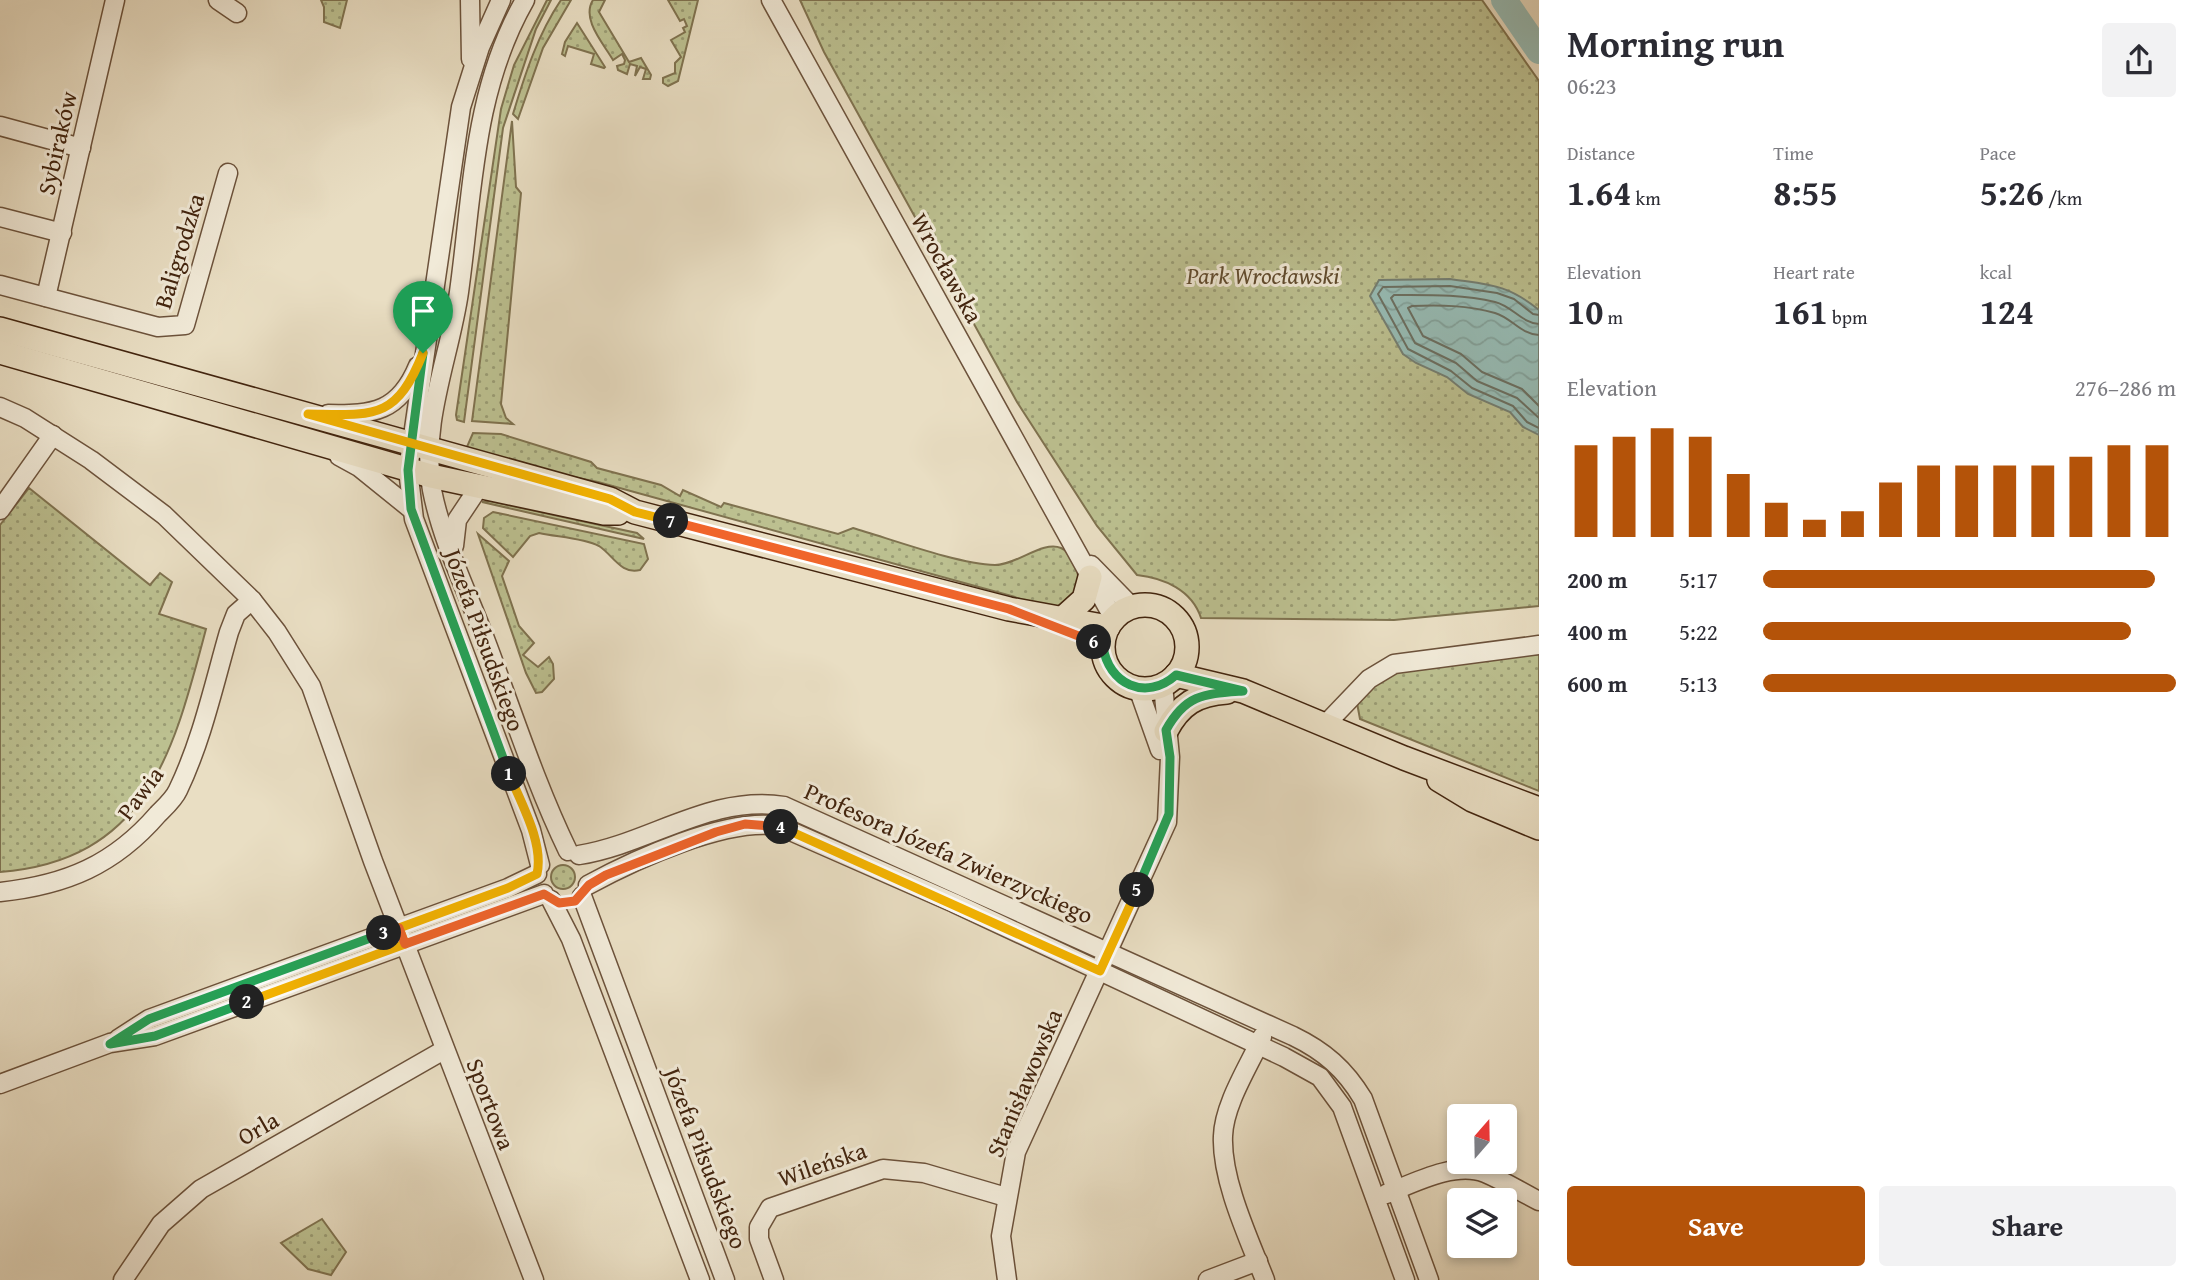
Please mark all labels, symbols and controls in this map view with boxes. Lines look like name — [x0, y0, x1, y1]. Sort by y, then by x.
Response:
text: Morning run — [1567, 15, 1784, 71]
button: share — [2102, 23, 2176, 97]
text: 06:23 — [1567, 69, 1617, 102]
street label: Sybiraków — [28, 88, 86, 198]
text: Distance — [1567, 139, 1635, 167]
text: Time — [1773, 139, 1814, 167]
text: Pace — [1980, 139, 2016, 167]
text: 1.64 — [1567, 167, 1631, 218]
text: 8:55 — [1773, 167, 1838, 218]
text: 5:26 — [1980, 167, 2044, 218]
text: km — [1631, 184, 1661, 212]
text: /km — [2044, 184, 2082, 212]
street label: Baligrodzka — [145, 188, 213, 313]
street label: Wrocławska — [902, 207, 992, 330]
park label: Park Wrocławski — [1186, 258, 1339, 293]
text: Elevation — [1567, 258, 1641, 286]
text: Heart rate — [1773, 258, 1855, 286]
text: kcal — [1980, 258, 2012, 286]
pin — [393, 281, 453, 353]
text: 10 — [1567, 286, 1603, 337]
text: 161 — [1773, 286, 1828, 337]
text: 124 — [1980, 286, 2034, 337]
icon: arrive — [404, 292, 442, 330]
text: m — [1603, 303, 1623, 331]
text: bpm — [1828, 303, 1868, 331]
text: Elevation — [1567, 371, 1657, 404]
text: 276–286 m — [2075, 371, 2176, 404]
pin: 7 — [654, 504, 688, 538]
text: 7 — [666, 506, 675, 534]
street label: Józefa Piłsudskiego — [435, 541, 534, 736]
text: 200 m — [1567, 563, 1628, 596]
text: 5:17 — [1679, 563, 1718, 596]
text: 400 m — [1567, 615, 1628, 648]
text: 5:22 — [1679, 615, 1718, 648]
pin: 6 — [1076, 624, 1112, 660]
text: 6 — [1089, 627, 1098, 655]
text: 600 m — [1567, 667, 1628, 700]
text: 5:13 — [1679, 667, 1718, 700]
pin: 1 — [491, 756, 526, 792]
street label: Pawia — [108, 758, 172, 827]
text: 1 — [504, 759, 513, 787]
street label: Profesora Józefa Zwierzyckiego — [799, 773, 1099, 933]
pin: 4 — [764, 810, 798, 844]
text: 4 — [776, 812, 785, 840]
pin: 5 — [1120, 872, 1154, 908]
text: 5 — [1132, 875, 1141, 903]
pin: 3 — [366, 916, 402, 950]
text: 3 — [379, 918, 388, 946]
pin: 2 — [230, 984, 264, 1020]
text: 2 — [242, 987, 251, 1015]
street label: Stanisławowska — [977, 1003, 1071, 1163]
street label: Sportowa — [458, 1053, 525, 1155]
street label: Józefa Piłsudskiego — [654, 1059, 757, 1254]
street label: Orla — [231, 1102, 286, 1154]
north arrow — [1447, 1104, 1517, 1174]
map controls — [1447, 1104, 1517, 1258]
street label: Wileńska — [773, 1132, 872, 1195]
button: Save — [1567, 1186, 1865, 1266]
button: Share — [1879, 1186, 2176, 1266]
button: layers — [1447, 1188, 1517, 1258]

